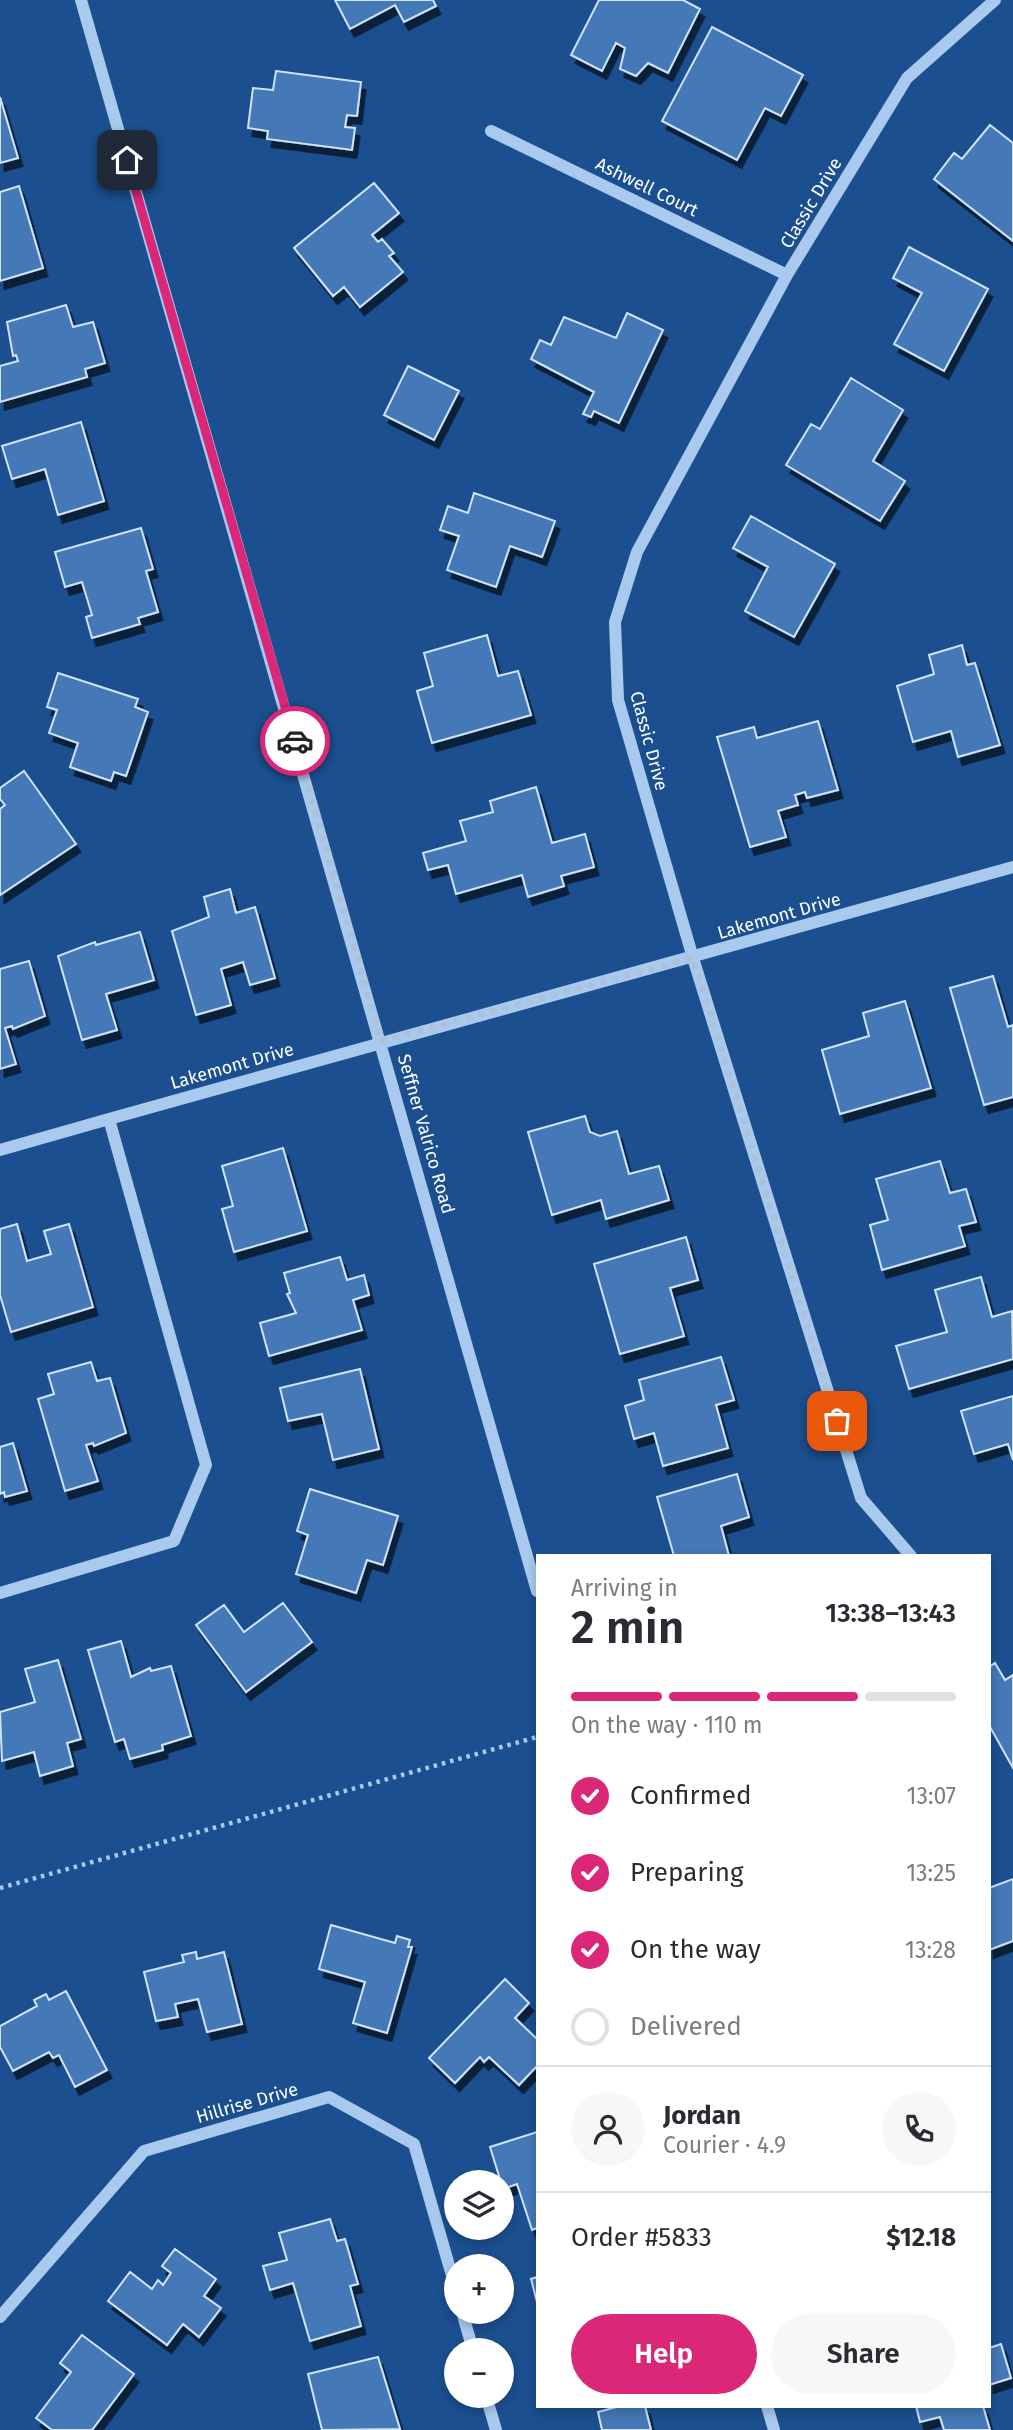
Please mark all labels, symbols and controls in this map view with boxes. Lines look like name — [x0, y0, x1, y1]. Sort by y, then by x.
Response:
pin — [97, 130, 157, 190]
icon: home — [108, 141, 146, 179]
street label: Ashwell Court — [592, 153, 702, 222]
street label: Classic Drive — [775, 154, 847, 252]
street label: Classic Drive — [625, 689, 673, 793]
courier — [260, 706, 330, 776]
icon: car — [276, 722, 314, 760]
street label: Lakemont Drive — [715, 888, 843, 944]
street label: Lakemont Drive — [168, 1038, 296, 1094]
street label: Seffner Valrico Road — [393, 1052, 459, 1216]
pin — [807, 1391, 867, 1451]
icon: bag — [818, 1402, 856, 1440]
text: Arriving in — [571, 1574, 678, 1602]
text: 13:38–13:43 — [825, 1598, 956, 1629]
text: 2 min — [571, 1600, 684, 1655]
text: On the way · 110 m — [571, 1711, 763, 1739]
icon: check — [571, 1777, 609, 1815]
text: Confirmed — [630, 1780, 751, 1811]
text: 13:07 — [906, 1782, 956, 1810]
icon: check — [571, 1854, 609, 1892]
text: Preparing — [630, 1857, 743, 1888]
text: 13:25 — [906, 1859, 956, 1887]
icon: check — [571, 1931, 609, 1969]
text: On the way — [630, 1934, 761, 1965]
text: 13:28 — [905, 1936, 956, 1964]
text: Delivered — [630, 2011, 742, 2042]
street label: Hillrise Drive — [193, 2078, 301, 2128]
button: person — [571, 2092, 645, 2166]
button: phone — [882, 2092, 956, 2166]
text: Jordan — [663, 2100, 741, 2131]
text: Courier · 4.9 — [663, 2131, 786, 2159]
map controls — [444, 2170, 514, 2408]
button: layers — [444, 2170, 514, 2240]
text: Order #5833 — [571, 2222, 712, 2253]
text: $12.18 — [886, 2222, 956, 2253]
button: + — [444, 2254, 514, 2324]
button: Help — [571, 2314, 757, 2394]
button: Share — [771, 2314, 956, 2394]
button: − — [444, 2338, 514, 2408]

